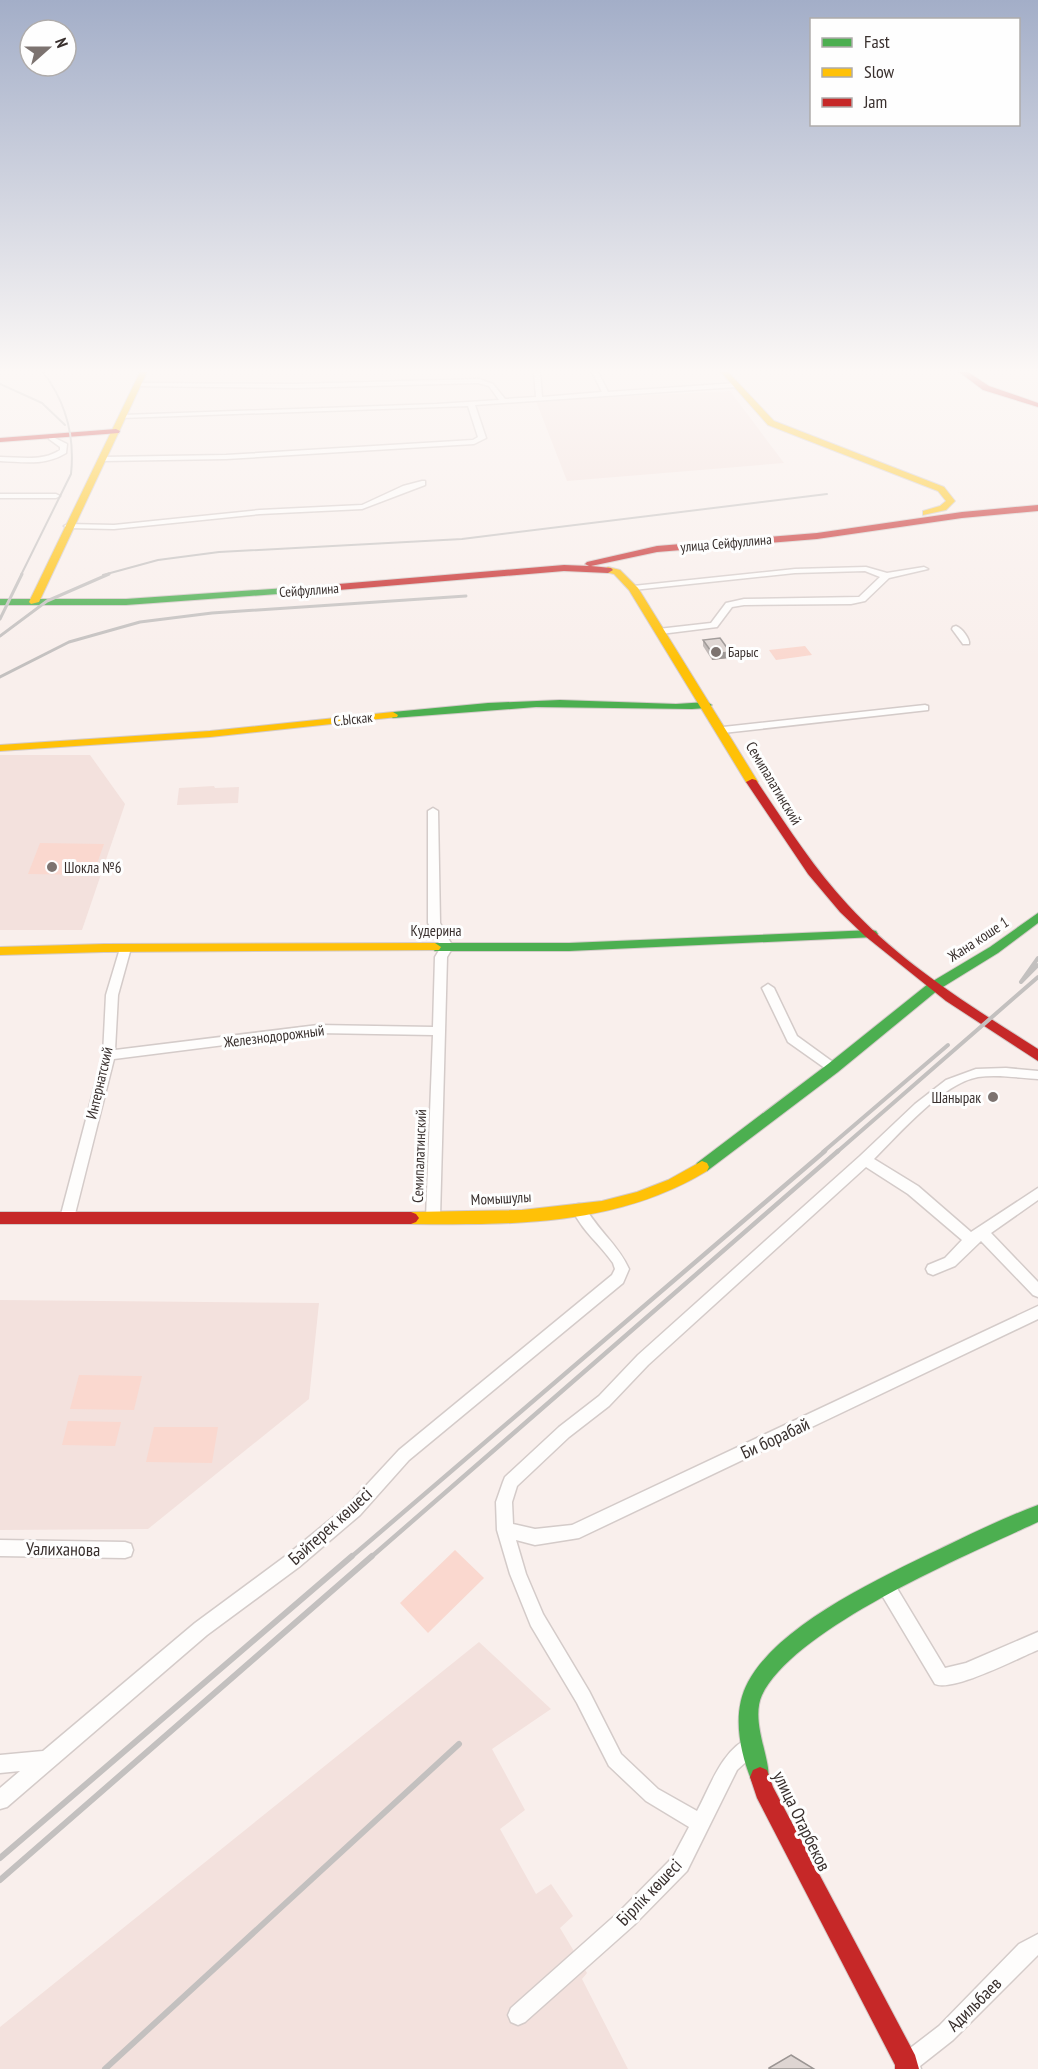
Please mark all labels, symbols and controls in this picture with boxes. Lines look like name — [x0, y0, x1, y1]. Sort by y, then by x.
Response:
north arrow — [18, 18, 78, 78]
legend — [810, 18, 1020, 126]
text: Fast — [864, 30, 890, 53]
text: N — [51, 35, 73, 50]
text: Slow — [864, 60, 895, 83]
text: Jam — [863, 90, 887, 113]
street label: улица Сейфуллина — [680, 530, 772, 556]
street label: Сейфуллина — [279, 579, 339, 601]
place label: Барыс — [728, 643, 758, 661]
marker: Барыс — [709, 645, 723, 659]
street label: С.Ыскак — [333, 708, 374, 730]
street label: Семипалатинский — [742, 738, 806, 828]
place label: Шокла №6 — [64, 858, 122, 877]
marker: Шокла №6 — [45, 860, 59, 874]
street label: Жана коше 1 — [943, 912, 1012, 966]
street label: Кудерина — [410, 921, 462, 940]
street label: Железнодорожный — [222, 1020, 325, 1052]
street label: Интернатский — [81, 1045, 117, 1121]
place label: Шанырак — [932, 1088, 981, 1107]
marker: Шанырак — [986, 1090, 1000, 1104]
street label: Семипалатинский — [408, 1109, 430, 1203]
street label: Момышулы — [470, 1187, 532, 1209]
street label: Би борабай — [737, 1412, 813, 1464]
street label: Бәйтерек көшесі — [283, 1482, 377, 1570]
street label: Уалиханова — [26, 1537, 100, 1561]
street label: улица Отарбеков — [768, 1767, 836, 1875]
street label: Бірлік көшесі — [611, 1854, 687, 1930]
street label: Адильбаев — [942, 1972, 1006, 2036]

